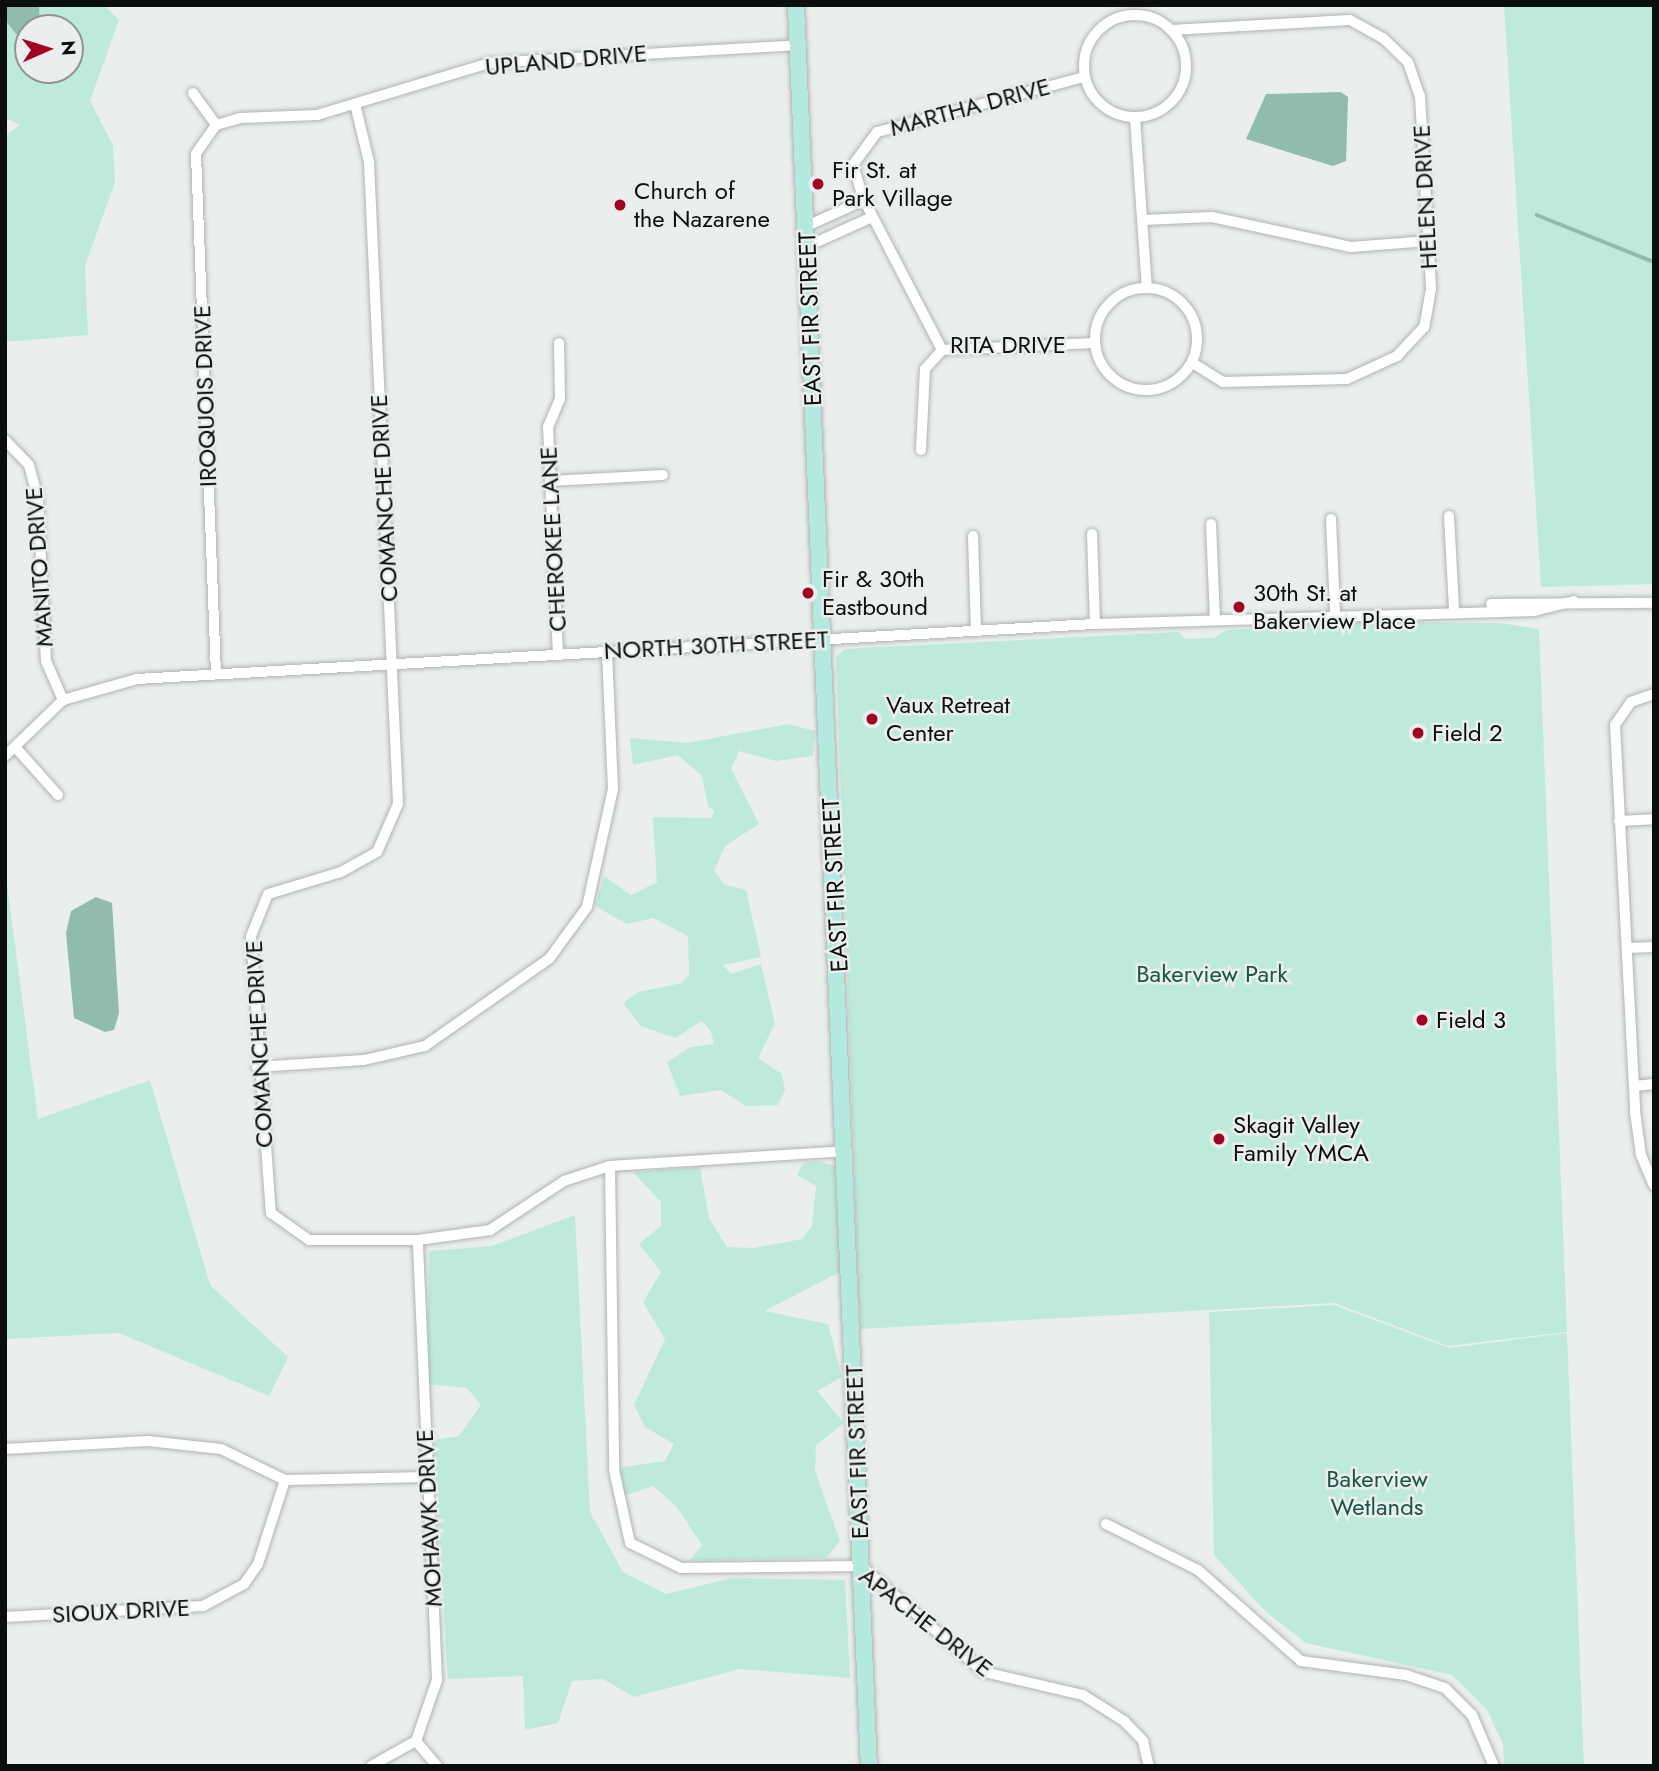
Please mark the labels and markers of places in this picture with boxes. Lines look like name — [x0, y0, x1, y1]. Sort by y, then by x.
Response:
place label: Fir St. at Park Village — [832, 156, 953, 212]
marker: Fir St. at Park Village — [810, 176, 826, 192]
place label: Church of the Nazarene — [634, 177, 770, 233]
marker: Church of the Nazarene — [612, 197, 628, 213]
place label: Fir & 30th Eastbound — [822, 565, 928, 621]
place label: 30th St. at Bakerview Place — [1253, 579, 1416, 635]
marker: Fir & 30th Eastbound — [800, 585, 816, 601]
marker: 30th St. at Bakerview Place — [1231, 599, 1247, 615]
place label: Vaux Retreat Center — [886, 691, 1010, 747]
marker: Vaux Retreat Center — [864, 711, 880, 727]
place label: Field 2 — [1432, 719, 1503, 747]
marker: Field 2 — [1410, 725, 1426, 741]
place label: Field 3 — [1436, 1006, 1506, 1034]
marker: Field 3 — [1414, 1012, 1430, 1028]
place label: Skagit Valley Family YMCA — [1233, 1111, 1369, 1167]
marker: Skagit Valley Family YMCA — [1211, 1131, 1227, 1147]

